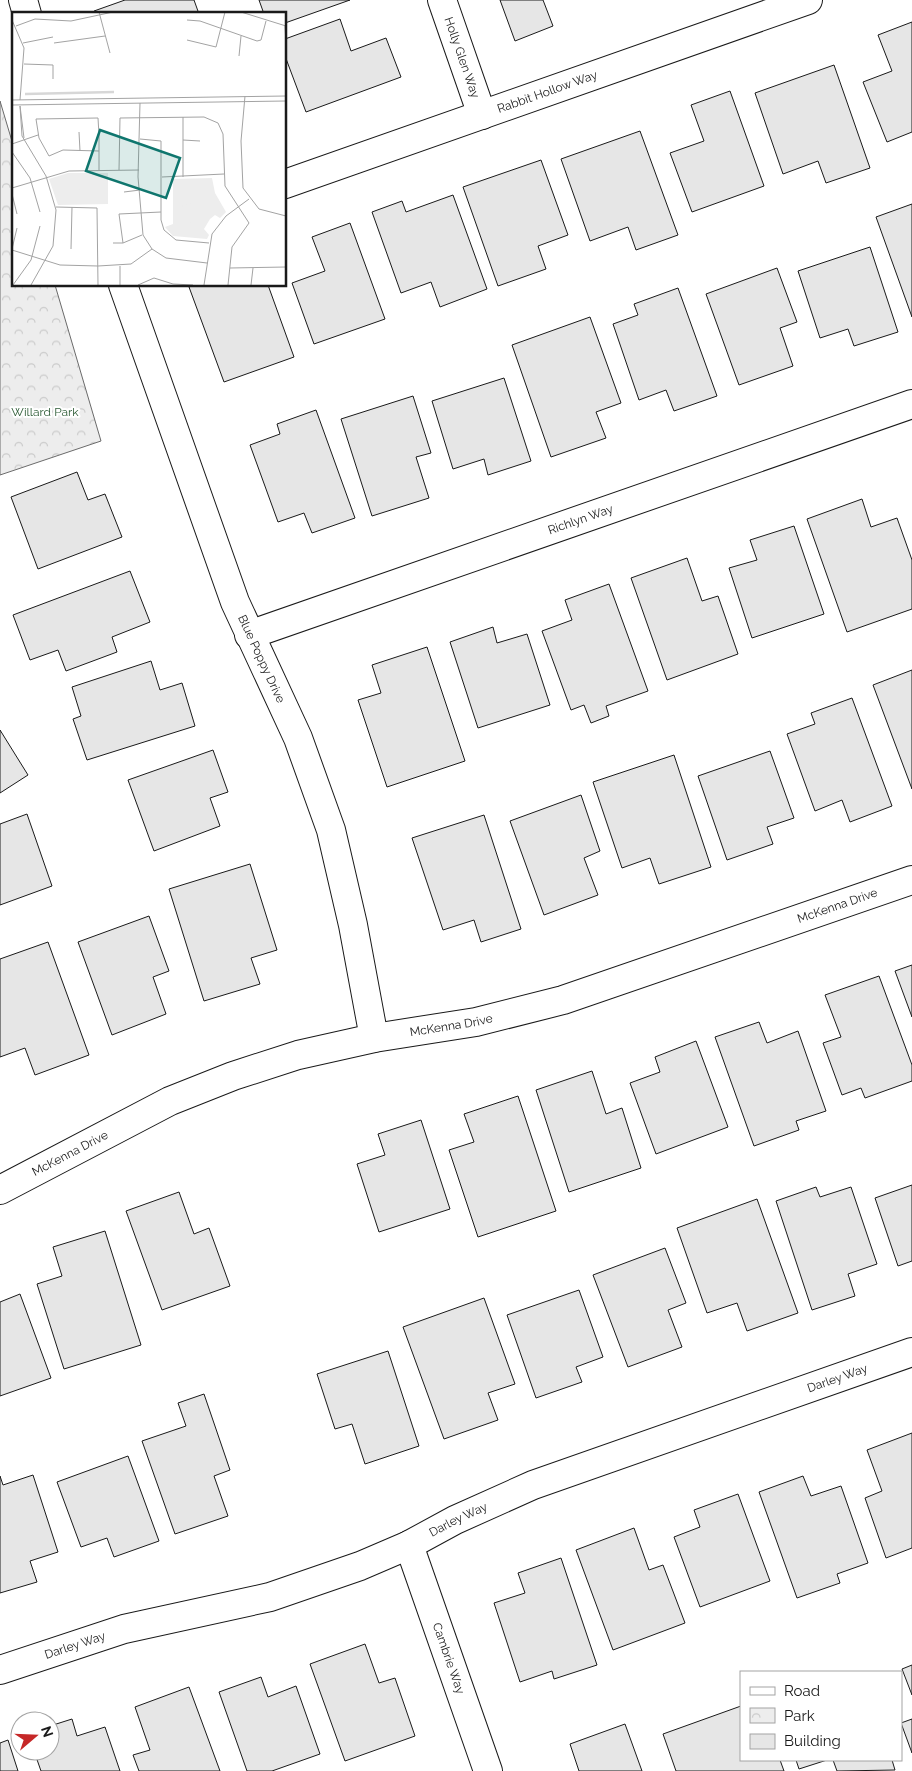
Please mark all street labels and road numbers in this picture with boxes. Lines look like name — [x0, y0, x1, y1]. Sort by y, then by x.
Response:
street label: Holly Glen Way — [441, 15, 483, 100]
street label: Rabbit Hollow Way — [495, 68, 600, 116]
street label: Richlyn Way — [546, 502, 615, 537]
street label: Blue Poppy Drive — [235, 613, 288, 705]
street label: McKenna Drive — [796, 885, 879, 926]
street label: McKenna Drive — [409, 1011, 494, 1039]
street label: McKenna Drive — [30, 1128, 110, 1179]
street label: Darley Way — [805, 1361, 870, 1395]
street label: Darley Way — [427, 1499, 490, 1540]
street label: Cambrie Way — [430, 1621, 468, 1696]
street label: Darley Way — [43, 1628, 108, 1662]

